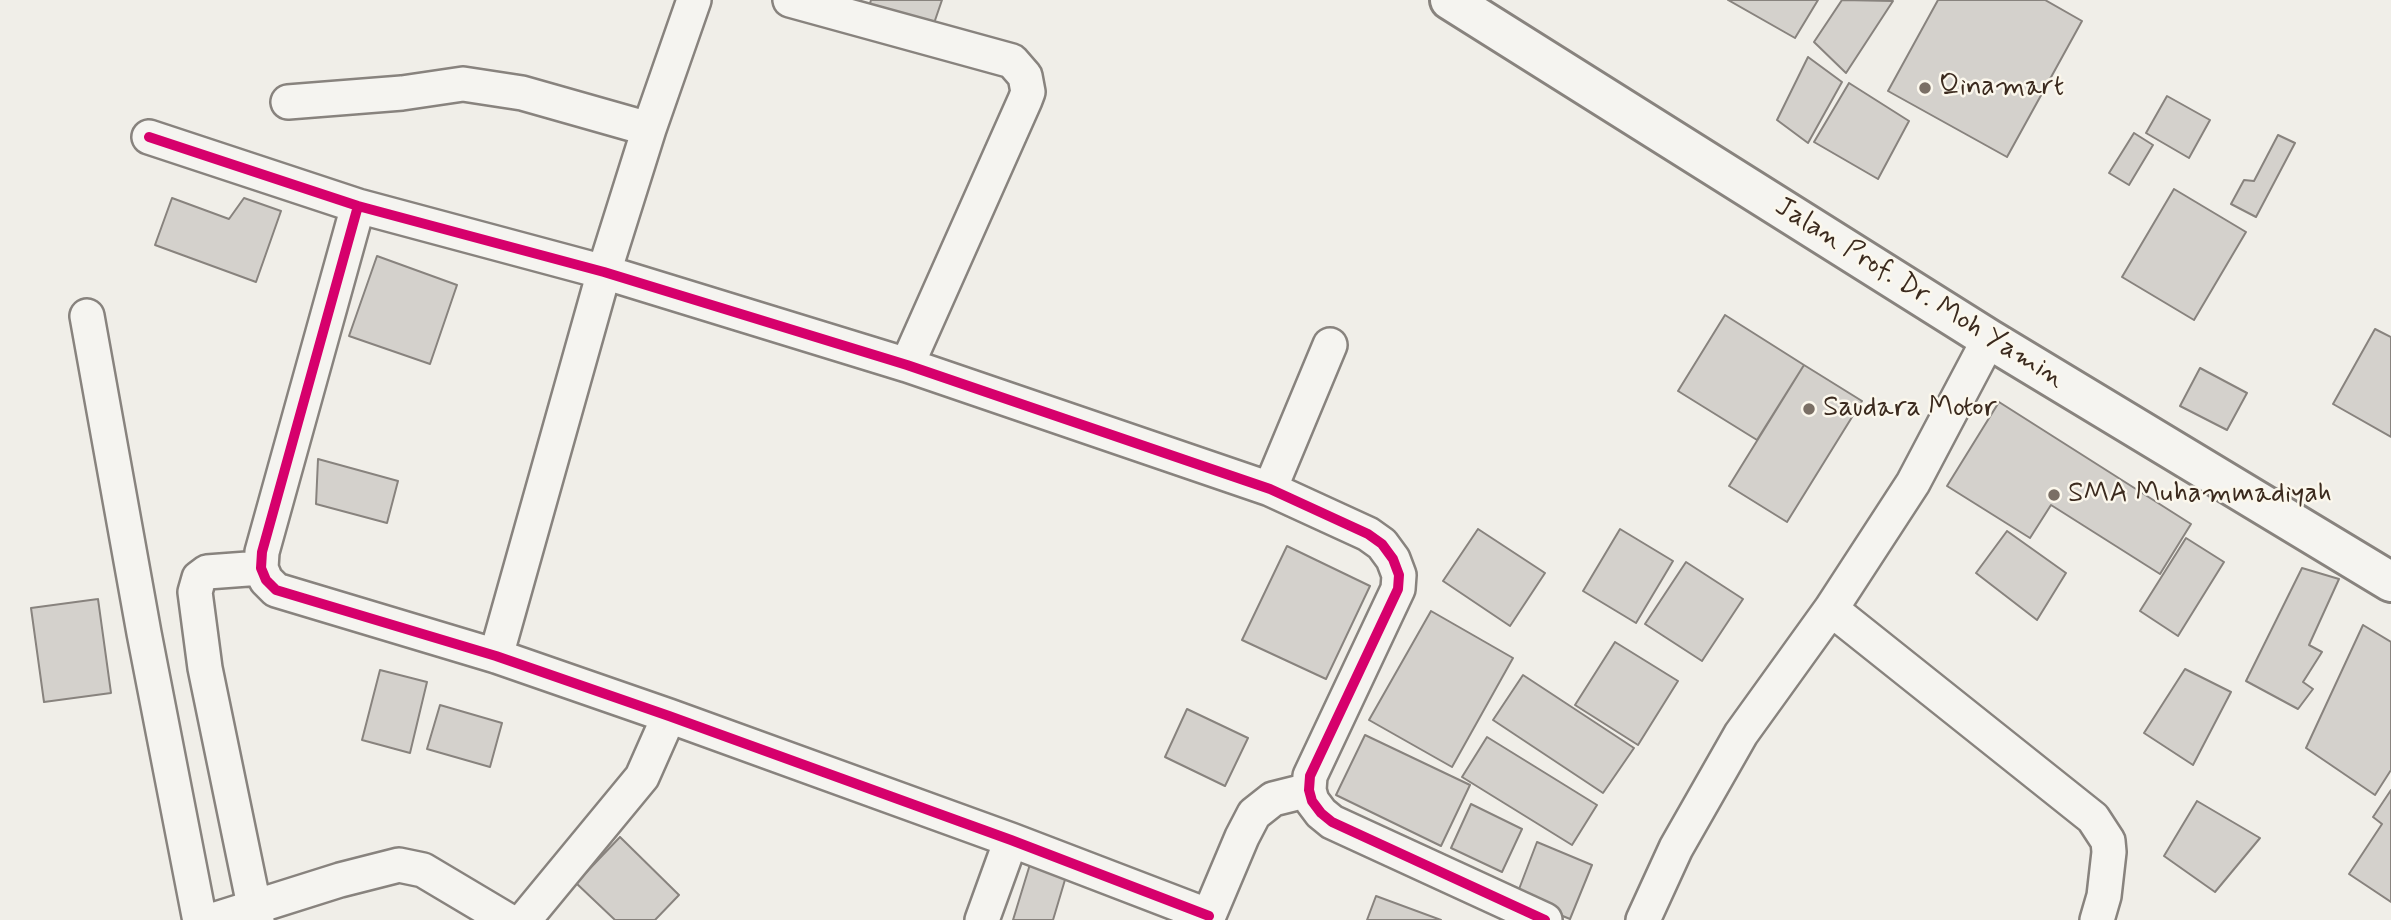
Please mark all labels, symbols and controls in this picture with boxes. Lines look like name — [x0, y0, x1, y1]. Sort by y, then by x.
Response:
place label: Qinamart — [1939, 71, 2064, 105]
marker: Qinamart — [1917, 80, 1933, 96]
street label: Jalan Prof. Dr. Moh Yamin — [1768, 191, 2070, 397]
place label: Saudara Motor — [1823, 392, 1997, 426]
marker: Saudara Motor — [1801, 401, 1817, 417]
place label: SMA Muhammadiyah — [2068, 478, 2332, 512]
marker: SMA Muhammadiyah — [2046, 487, 2062, 503]

